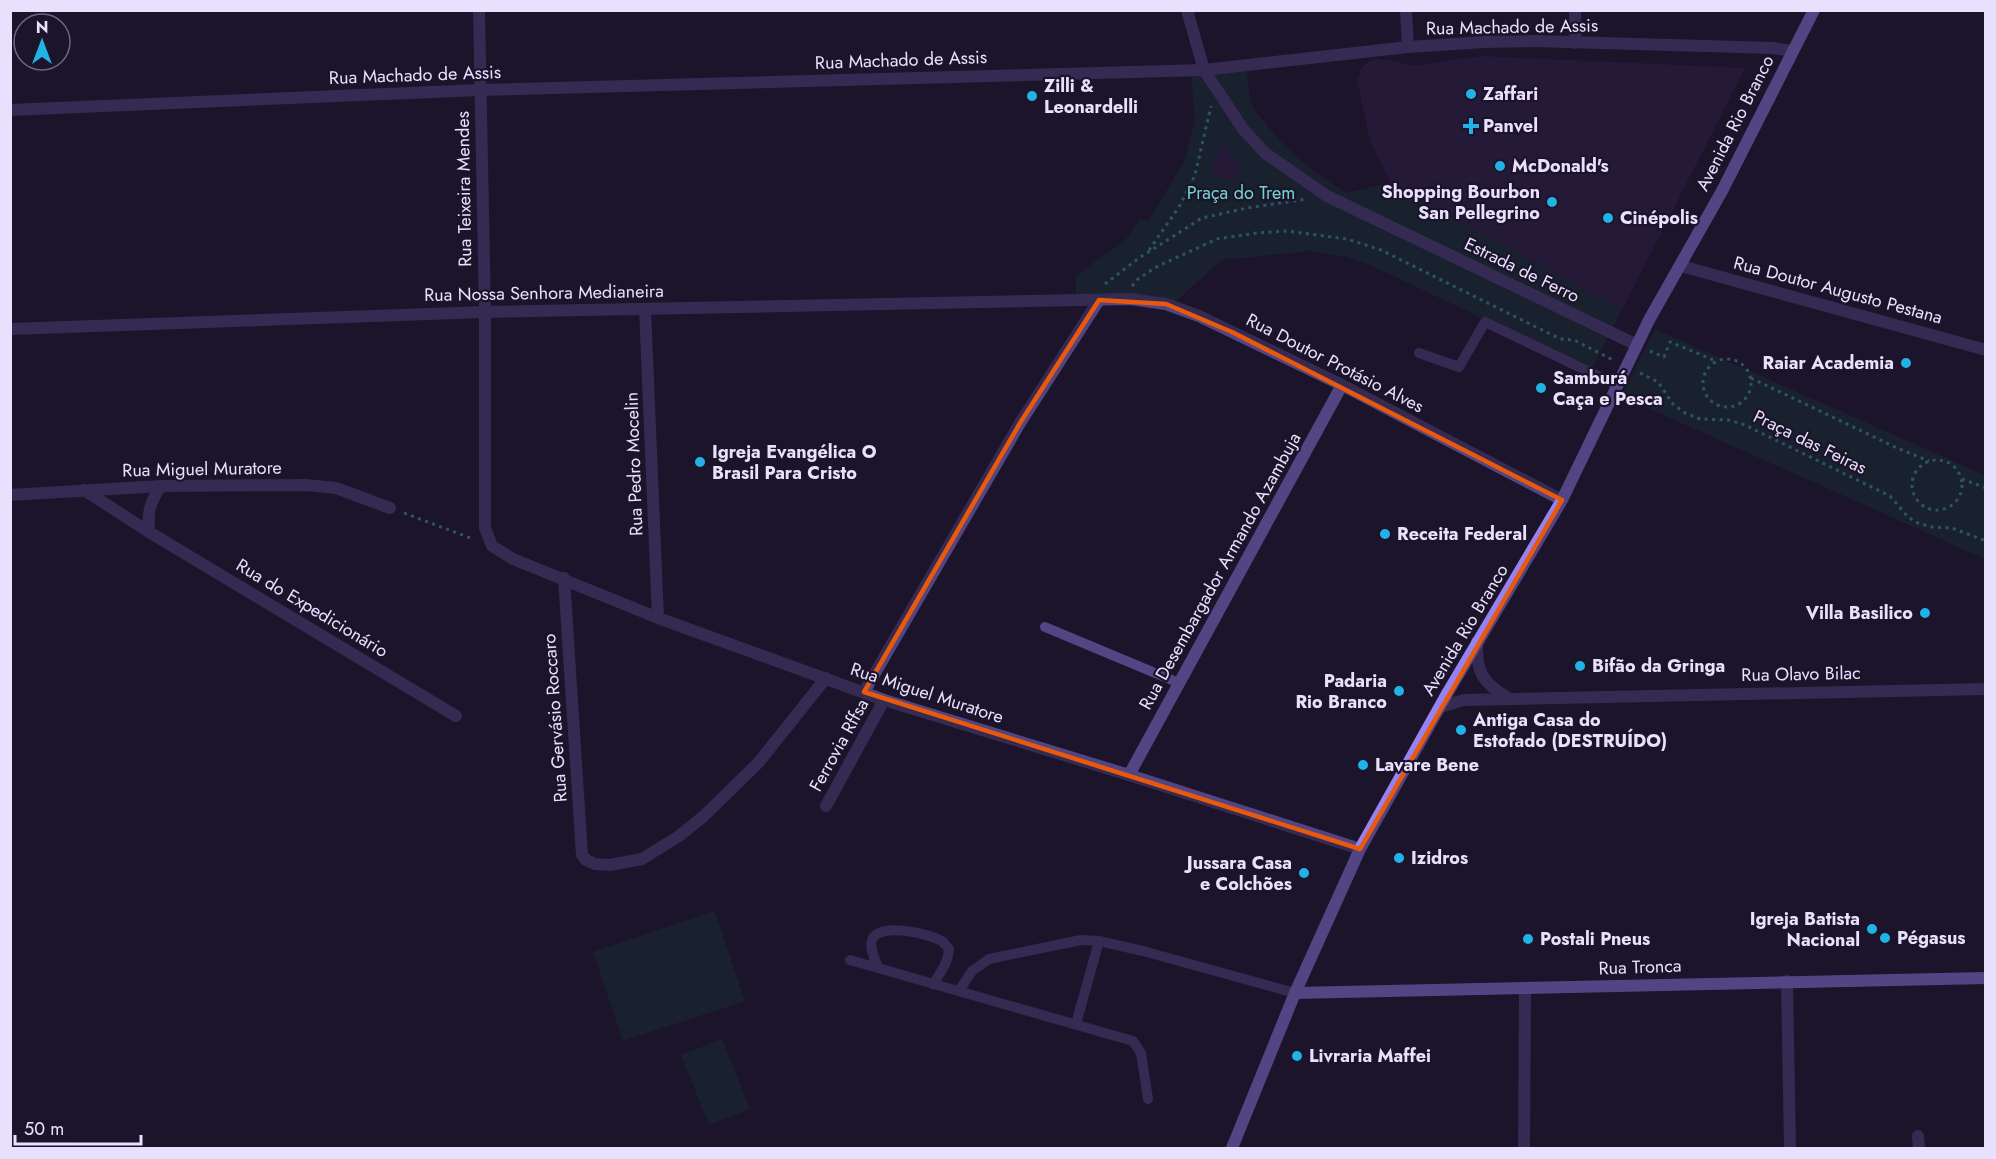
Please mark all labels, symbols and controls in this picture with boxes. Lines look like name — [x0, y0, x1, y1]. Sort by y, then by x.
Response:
north arrow — [12, 12, 72, 72]
street label: Rua Machado de Assis — [1426, 12, 1598, 42]
text: N — [36, 16, 48, 39]
street label: Rua Machado de Assis — [814, 44, 988, 76]
street label: Avenida Rio Branco — [1690, 51, 1781, 195]
street label: Rua Machado de Assis — [328, 59, 502, 91]
place label: Zilli & Leonardelli — [1044, 73, 1138, 120]
place label: Zaffari — [1483, 81, 1538, 107]
marker: Zaffari — [1464, 87, 1478, 101]
marker: Zilli & Leonardelli — [1025, 89, 1039, 103]
street label: Rua Teixeira Mendes — [450, 111, 478, 267]
place label: Panvel — [1483, 113, 1538, 139]
marker: Panvel — [1464, 119, 1478, 133]
place label: McDonald's — [1512, 153, 1609, 179]
marker: McDonald's — [1493, 159, 1507, 173]
place label: Shopping Bourbon San Pellegrino — [1382, 179, 1540, 226]
park label: Praça do Trem — [1187, 180, 1295, 206]
marker: Shopping Bourbon San Pellegrino — [1545, 195, 1559, 209]
place label: Cinépolis — [1620, 205, 1698, 231]
marker: Cinépolis — [1601, 211, 1615, 225]
street label: Estrada de Ferro — [1460, 231, 1584, 309]
street label: Rua Doutor Augusto Pestana — [1731, 250, 1945, 330]
street label: Rua Nossa Senhora Medianeira — [424, 278, 664, 308]
street label: Rua Doutor Protásio Alves — [1242, 307, 1428, 419]
place label: Raiar Academia — [1763, 350, 1894, 376]
marker: Raiar Academia — [1899, 356, 1913, 370]
place label: Samburá Caça e Pesca — [1553, 365, 1663, 412]
marker: Samburá Caça e Pesca — [1534, 381, 1548, 395]
street label: Rua Pedro Mocelin — [618, 392, 650, 536]
street label: Praça das Feiras — [1749, 403, 1871, 481]
street label: Rua Desembargador Armando Azambuja — [1133, 428, 1307, 714]
place label: Igreja Evangélica O Brasil Para Cristo — [712, 439, 877, 486]
street label: Rua Miguel Muratore — [122, 455, 282, 483]
marker: Igreja Evangélica O Brasil Para Cristo — [693, 455, 707, 469]
place label: Receita Federal — [1397, 521, 1527, 547]
marker: Receita Federal — [1378, 527, 1392, 541]
street label: Rua do Expedicionário — [231, 552, 393, 664]
street label: Avenida Rio Branco — [1415, 559, 1515, 701]
place label: Villa Basilico — [1805, 600, 1913, 626]
marker: Villa Basilico — [1918, 606, 1932, 620]
street label: Rua Gervásio Roccaro — [536, 633, 574, 803]
place label: Bifão da Gringa — [1592, 653, 1725, 679]
street label: Rua Miguel Muratore — [847, 656, 1007, 730]
marker: Bifão da Gringa — [1573, 659, 1587, 673]
street label: Rua Olavo Bilac — [1741, 660, 1861, 688]
place label: Padaria Rio Branco — [1295, 668, 1387, 715]
marker: Padaria Rio Branco — [1392, 684, 1406, 698]
street label: Ferrovia Rffsa — [803, 694, 875, 796]
place label: Antiga Casa do Estofado (DESTRUÍDO) — [1472, 707, 1667, 754]
marker: Antiga Casa do Estofado (DESTRUÍDO) — [1454, 723, 1468, 737]
place label: Lavare Bene — [1375, 752, 1479, 778]
marker: Lavare Bene — [1356, 758, 1370, 772]
place label: Izidros — [1411, 845, 1468, 871]
place label: Jussara Casa e Colchões — [1184, 850, 1292, 897]
marker: Izidros — [1392, 851, 1406, 865]
marker: Jussara Casa e Colchões — [1297, 866, 1311, 880]
place label: Igreja Batista Nacional — [1750, 906, 1860, 953]
marker: Igreja Batista Nacional — [1865, 922, 1879, 936]
place label: Pégasus — [1897, 925, 1965, 951]
place label: Postali Pneus — [1540, 926, 1650, 952]
marker: Pégasus — [1878, 931, 1892, 945]
marker: Postali Pneus — [1521, 932, 1535, 946]
street label: Rua Tronca — [1598, 953, 1682, 981]
place label: Livraria Maffei — [1309, 1043, 1431, 1069]
marker: Livraria Maffei — [1290, 1049, 1304, 1063]
scale bar — [15, 1108, 141, 1146]
text: 50 m — [24, 1116, 64, 1142]

